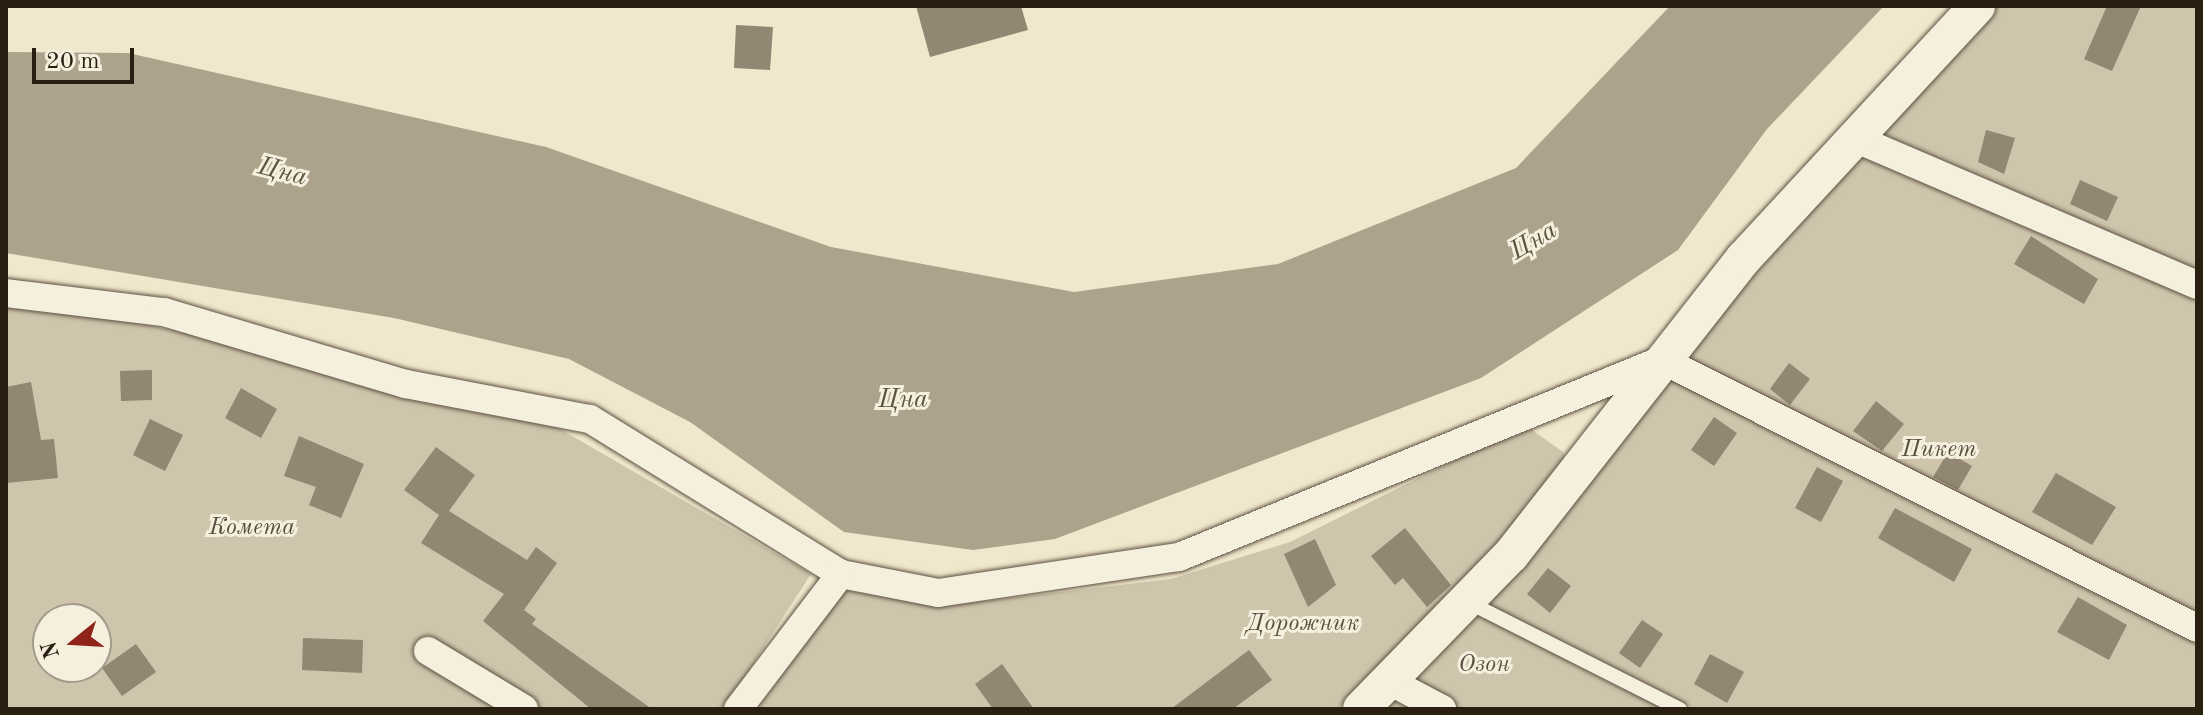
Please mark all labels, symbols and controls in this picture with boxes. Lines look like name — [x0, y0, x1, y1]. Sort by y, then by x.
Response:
scale bar — [36, 32, 138, 82]
text: 20 m — [46, 50, 100, 74]
water label: Цна — [254, 152, 310, 194]
water label: Цна — [1505, 216, 1563, 268]
water label: Цна — [878, 385, 928, 417]
park label: Пикет — [1902, 437, 1976, 465]
park label: Комета — [209, 515, 295, 543]
north arrow — [32, 603, 112, 683]
park label: Дорожник — [1247, 611, 1359, 639]
text: N — [38, 638, 64, 661]
park label: Озон — [1458, 652, 1510, 680]

